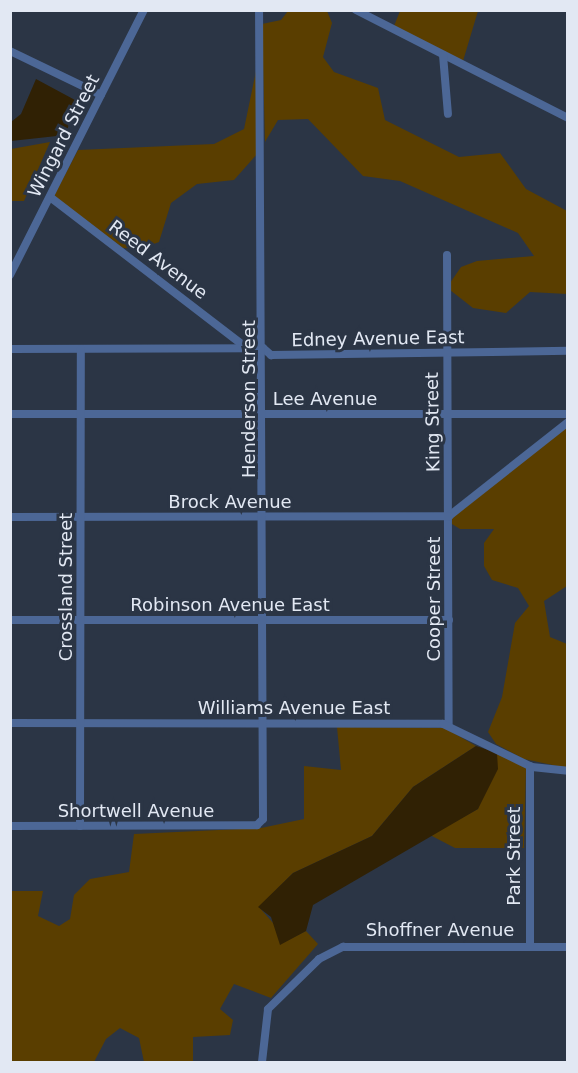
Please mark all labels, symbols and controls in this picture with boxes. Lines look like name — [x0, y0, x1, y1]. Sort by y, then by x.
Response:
street label: Wingard Street — [24, 71, 104, 201]
street label: Reed Avenue — [104, 216, 212, 304]
street label: Henderson Street — [238, 320, 260, 478]
street label: Edney Avenue East — [291, 327, 465, 351]
street label: King Street — [421, 372, 445, 472]
street label: Lee Avenue — [273, 388, 377, 410]
street label: Brock Avenue — [168, 491, 292, 513]
street label: Crossland Street — [55, 513, 77, 661]
street label: Cooper Street — [423, 537, 445, 661]
street label: Robinson Avenue East — [130, 594, 330, 616]
street label: Williams Avenue East — [198, 697, 390, 719]
street label: Shortwell Avenue — [58, 800, 214, 822]
street label: Park Street — [503, 806, 525, 906]
street label: Shoffner Avenue — [366, 919, 514, 941]

